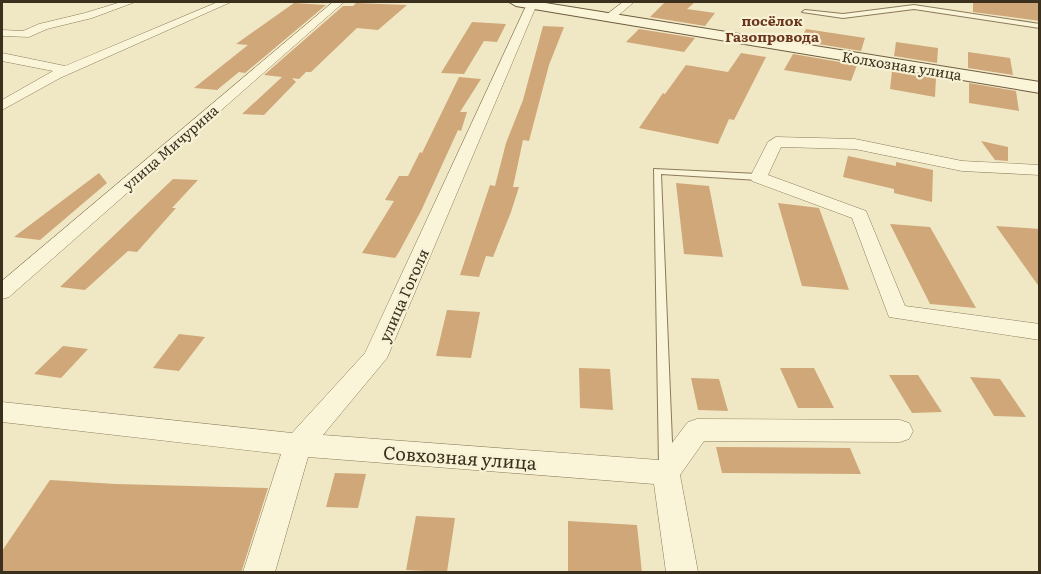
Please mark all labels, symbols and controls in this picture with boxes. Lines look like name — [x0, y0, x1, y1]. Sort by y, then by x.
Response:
district label: посёлок Газопровода — [725, 10, 820, 46]
street label: Колхозная улица — [841, 46, 964, 84]
street label: улица Мичурина — [118, 100, 222, 194]
street label: улица Гоголя — [372, 245, 434, 345]
street label: Совхозная улица — [382, 438, 538, 476]

